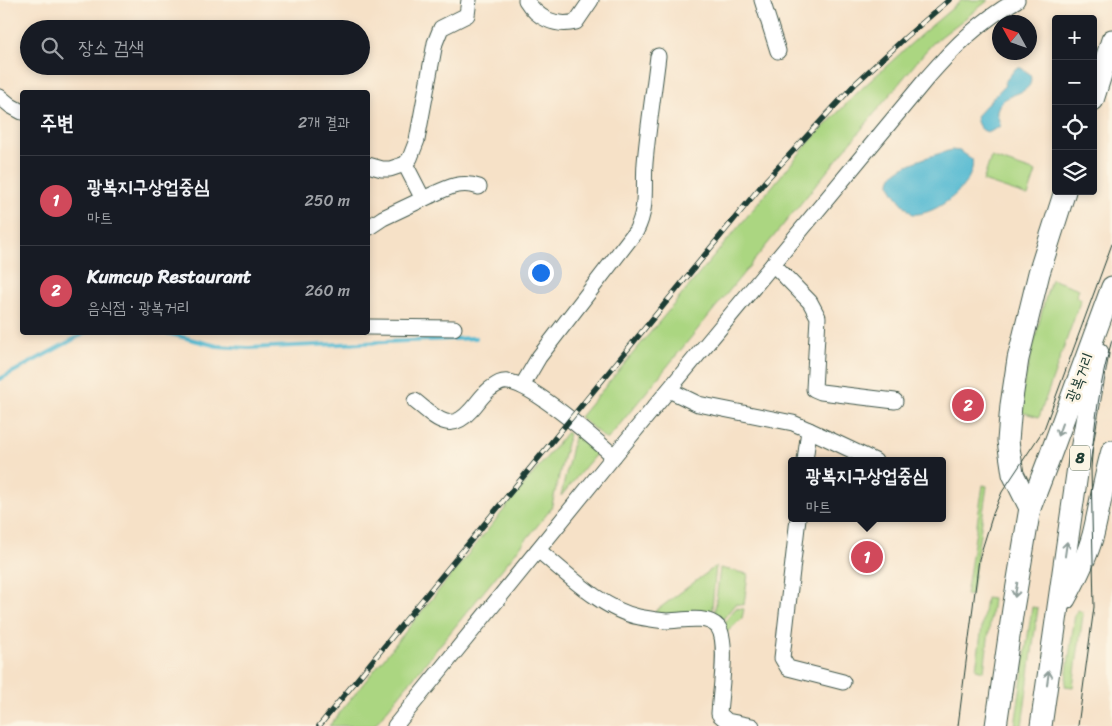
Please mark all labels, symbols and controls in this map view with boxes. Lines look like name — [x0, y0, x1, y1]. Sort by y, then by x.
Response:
north arrow — [992, 15, 1037, 60]
map controls — [1052, 15, 1097, 195]
button: + — [1052, 15, 1097, 60]
search box — [20, 20, 370, 75]
text: 장소 검색 — [78, 31, 144, 64]
icon: search — [38, 34, 66, 62]
button: − — [1052, 60, 1097, 105]
text: 주변 — [40, 104, 74, 142]
button: locate — [1052, 105, 1097, 150]
text: 2개 결과 — [298, 108, 350, 137]
button: layers — [1052, 150, 1097, 195]
text: 광복지구상업중심 — [87, 170, 209, 203]
text: 1 — [53, 186, 59, 215]
text: 250 m — [304, 186, 350, 215]
text: 마트 — [87, 203, 113, 232]
text: Kumcup Restaurant — [87, 260, 251, 293]
your location — [528, 260, 554, 286]
text: 2 — [51, 276, 61, 305]
text: 260 m — [305, 276, 350, 305]
text: 음식점 · 광복거리 — [87, 293, 190, 322]
street label: 광복거리 — [1057, 348, 1102, 406]
pin: 2 — [952, 386, 984, 424]
one-way arrow — [1055, 421, 1064, 436]
road number: 8 — [1070, 446, 1090, 470]
popup — [788, 457, 946, 522]
text: 광복지구상업중심 — [806, 459, 928, 492]
text: 마트 — [806, 492, 832, 521]
pin: 1 — [851, 538, 883, 576]
one-way arrow — [1061, 542, 1071, 558]
one-way arrow — [1010, 582, 1020, 598]
one-way arrow — [1043, 670, 1053, 686]

